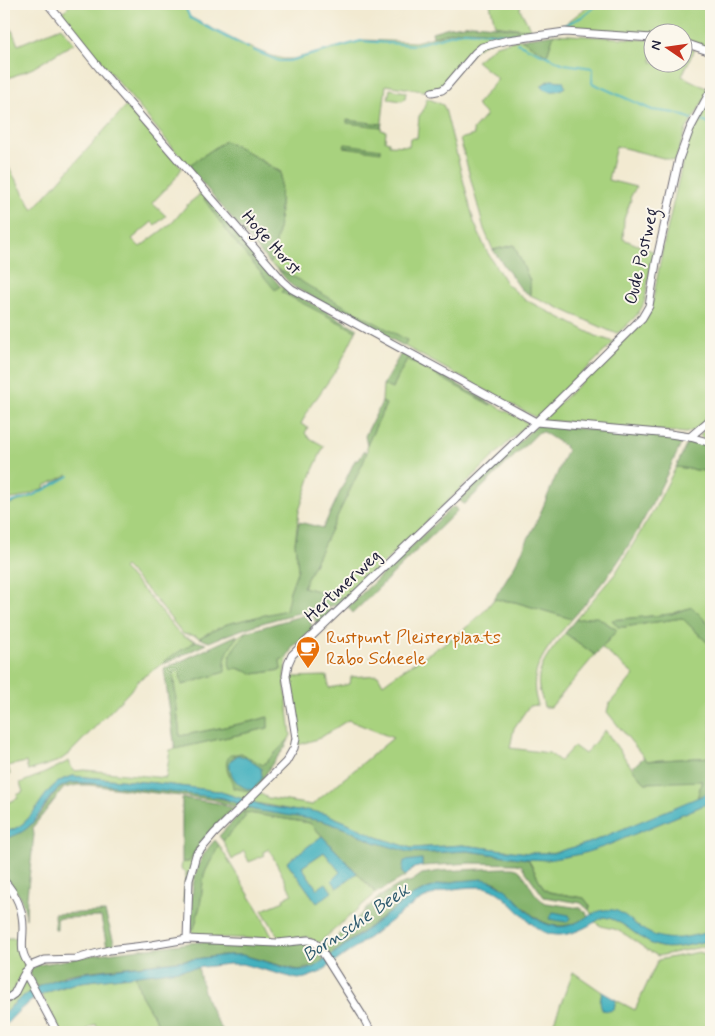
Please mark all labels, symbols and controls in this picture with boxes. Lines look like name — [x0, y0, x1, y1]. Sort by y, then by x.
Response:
north arrow — [642, 22, 692, 72]
text: N — [646, 39, 666, 52]
street label: Hoge Horst — [234, 205, 307, 282]
street label: Oude Postweg — [619, 205, 667, 307]
street label: Hertmerweg — [299, 544, 387, 628]
place label: Rustpunt Pleisterplaats Rabo Scheele — [326, 626, 501, 671]
cafe icon: Rustpunt Pleisterplaats Rabo Scheele — [295, 635, 321, 669]
water label: Bornsche Beek — [298, 877, 415, 968]

